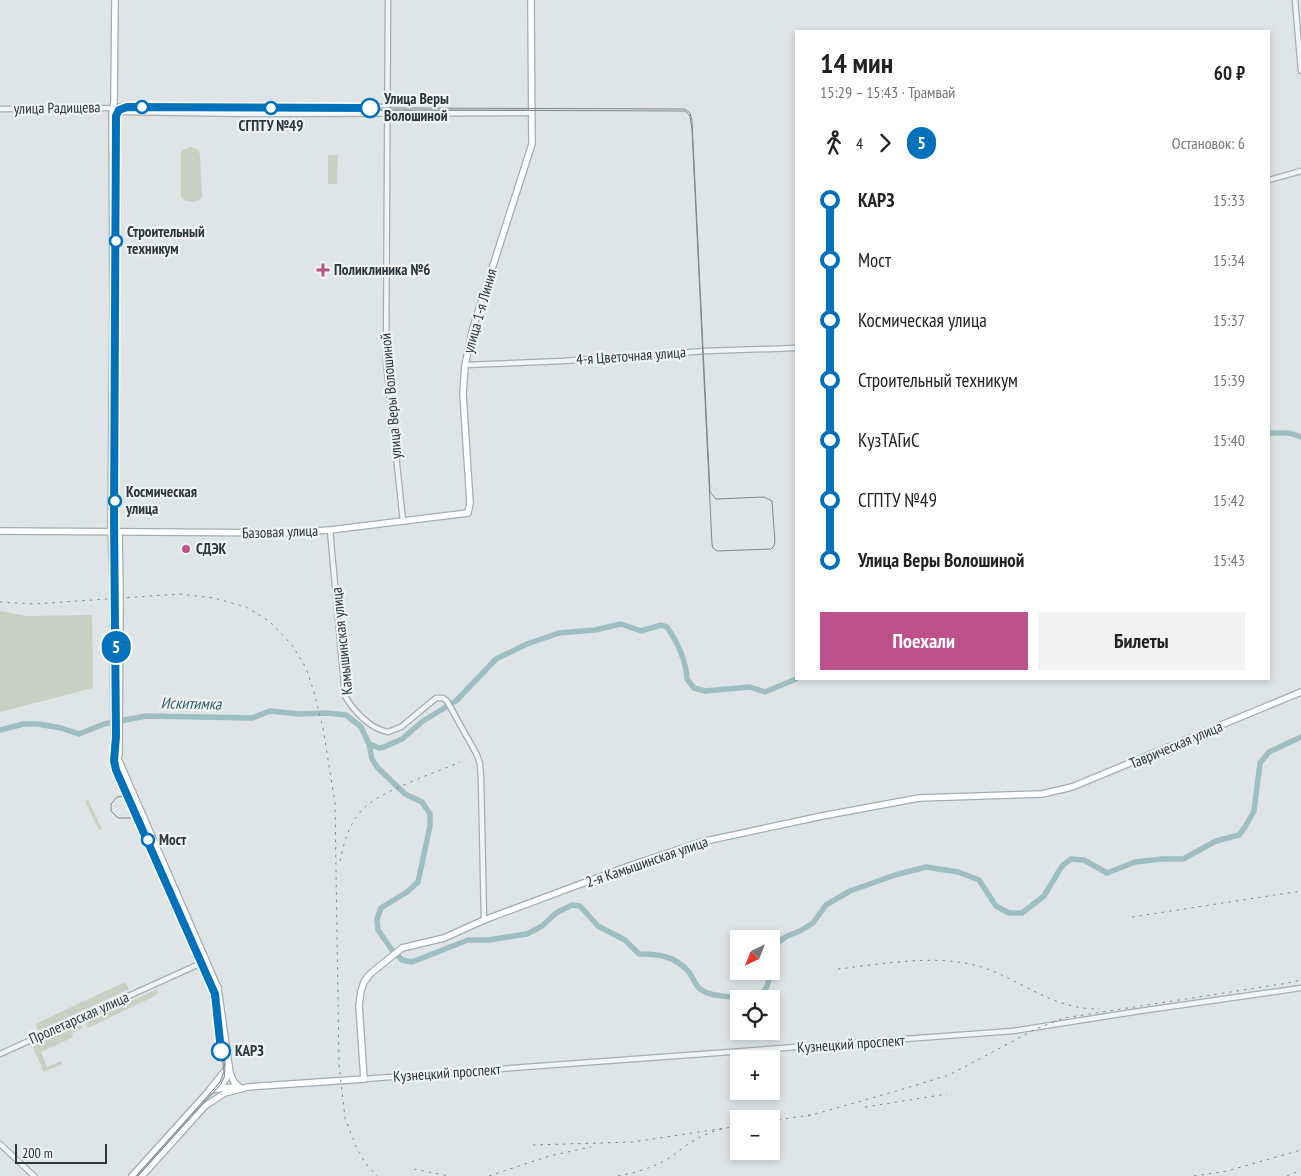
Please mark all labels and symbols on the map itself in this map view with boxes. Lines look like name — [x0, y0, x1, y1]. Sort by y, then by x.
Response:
place label: Улица Веры Волошиной — [383, 89, 449, 125]
street label: улица Радищева — [13, 97, 101, 118]
marker: Улица Веры Волошиной — [360, 98, 380, 118]
unlabelled marker — [135, 100, 149, 114]
marker: СГПТУ №49 — [264, 101, 278, 115]
place label: СГПТУ №49 — [239, 116, 303, 135]
place label: Строительный техникум — [127, 222, 205, 258]
marker: Строительный техникум — [109, 234, 123, 248]
place label: Поликлиника №6 — [334, 260, 431, 279]
marker: Поликлиника №6 — [316, 263, 330, 277]
street label: улица 1-я Линия — [458, 266, 501, 355]
street label: улица Веры Волошиной — [376, 332, 405, 460]
street label: 4-я Цветочная улица — [576, 342, 686, 369]
place label: Космическая улица — [125, 482, 197, 518]
marker: Космическая улица — [108, 494, 122, 508]
street label: Базовая улица — [242, 521, 318, 542]
place label: СДЭК — [196, 539, 227, 558]
marker: СДЭК — [180, 543, 192, 555]
street label: Камышинская улица — [326, 586, 357, 696]
line badge: 5 — [100, 631, 132, 663]
water label: Искитимка — [160, 692, 223, 714]
street label: Таврическая улица — [1126, 716, 1225, 773]
place label: Мост — [159, 830, 187, 849]
street label: 2-я Камышинская улица — [583, 832, 711, 891]
marker: Мост — [141, 833, 155, 847]
north arrow — [730, 930, 780, 980]
street label: Пролетарская улица — [26, 987, 132, 1048]
street label: Кузнецкий проспект — [797, 1030, 906, 1057]
marker: КАРЗ — [211, 1041, 231, 1061]
place label: КАРЗ — [235, 1041, 264, 1060]
street label: Кузнецкий проспект — [393, 1059, 502, 1086]
scale bar — [15, 1141, 108, 1164]

